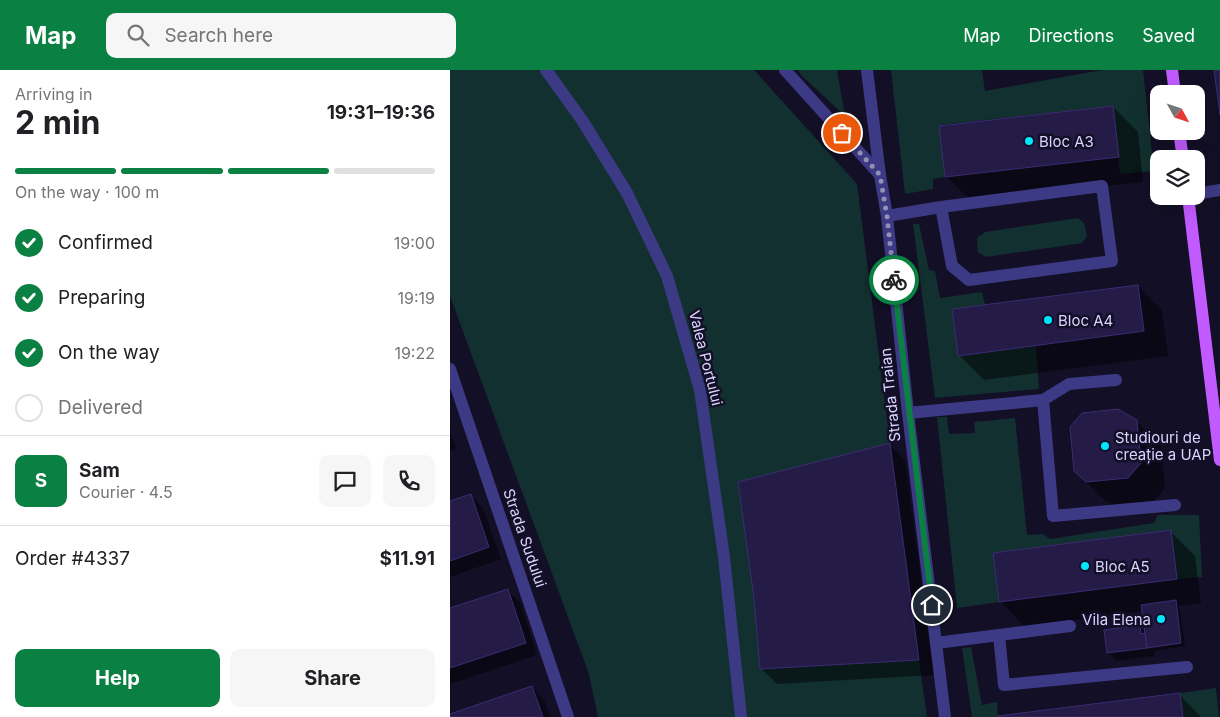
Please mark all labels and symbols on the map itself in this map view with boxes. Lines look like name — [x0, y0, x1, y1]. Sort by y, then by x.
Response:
north arrow — [1150, 85, 1205, 140]
pin — [821, 112, 863, 154]
place label: Bloc A3 — [1039, 132, 1094, 151]
marker: Bloc A3 — [1023, 135, 1035, 147]
courier — [869, 255, 919, 305]
street label: Valea Portului — [685, 308, 727, 408]
place label: Bloc A4 — [1058, 311, 1113, 330]
marker: Bloc A4 — [1042, 314, 1054, 326]
street label: Strada Traian — [876, 347, 904, 443]
place label: Studiouri de creație a UAP — [1115, 428, 1211, 464]
marker: Studiouri de creație a UAP — [1099, 440, 1111, 452]
street label: Strada Sudului — [499, 486, 551, 590]
place label: Bloc A5 — [1095, 557, 1150, 576]
marker: Bloc A5 — [1079, 560, 1091, 572]
pin — [911, 584, 953, 626]
place label: Vila Elena — [1082, 610, 1151, 629]
marker: Vila Elena — [1155, 613, 1167, 625]

